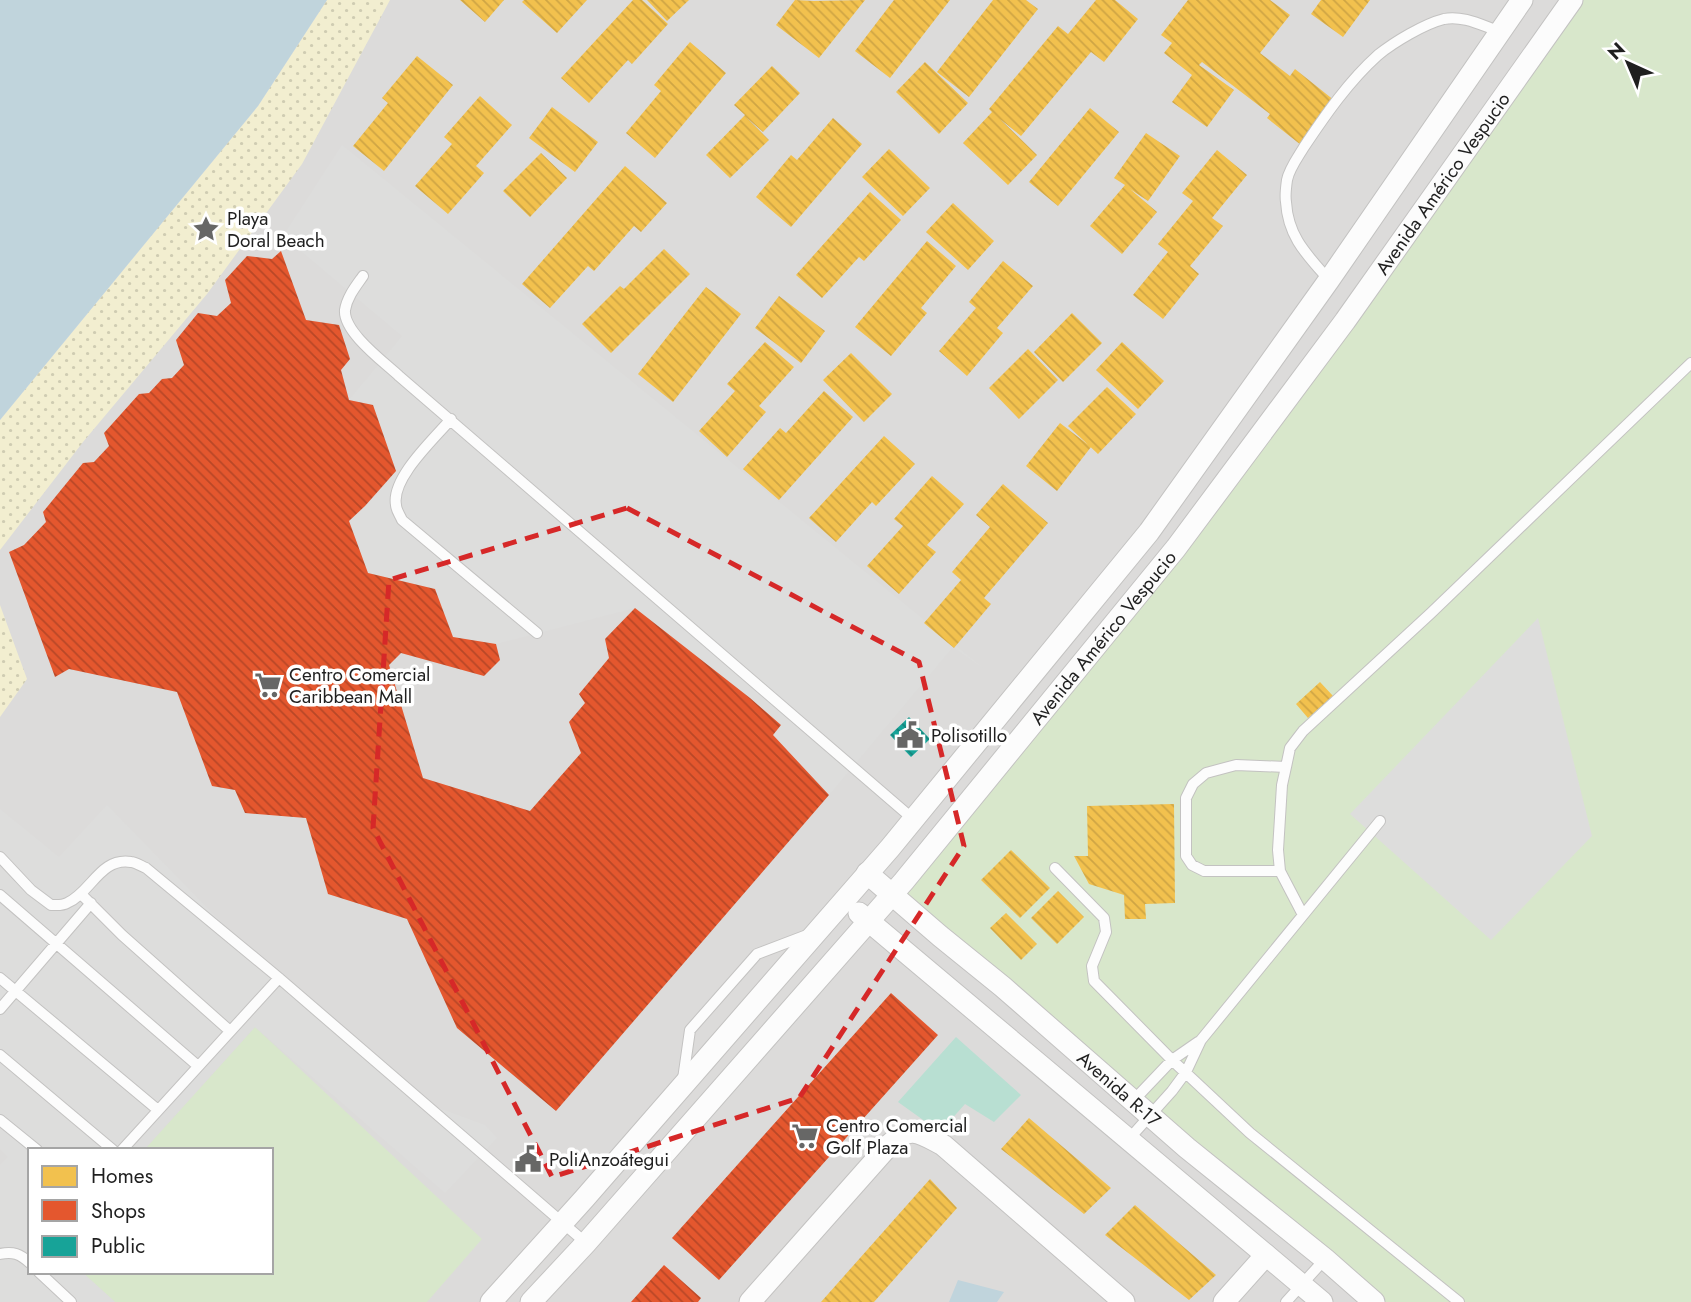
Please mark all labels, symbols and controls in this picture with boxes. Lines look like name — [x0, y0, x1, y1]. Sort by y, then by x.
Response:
north arrow — [1593, 28, 1663, 98]
text: N — [1602, 36, 1631, 66]
street label: Avenida Américo Vespucio — [1369, 87, 1517, 280]
place label: Playa Doral Beach — [227, 205, 325, 254]
place icon: Playa Doral Beach — [191, 214, 221, 244]
street label: Avenida Américo Vespucio — [1024, 545, 1183, 731]
place label: Centro Comercial Caribbean Mall — [289, 661, 430, 710]
supermarket icon: Centro Comercial Caribbean Mall — [253, 670, 283, 700]
public building icon: Polisotillo — [895, 720, 925, 750]
place label: Polisotillo — [931, 722, 1007, 749]
street label: Avenida R-17 — [1071, 1045, 1167, 1133]
place label: Centro Comercial Golf Plaza — [826, 1112, 967, 1161]
supermarket icon: Centro Comercial Golf Plaza — [790, 1121, 820, 1151]
public building icon: PoliAnzoátegui — [513, 1144, 543, 1174]
place label: PoliAnzoátegui — [549, 1146, 669, 1173]
legend — [28, 1148, 273, 1274]
text: Homes — [91, 1161, 153, 1191]
text: Shops — [91, 1196, 145, 1226]
text: Public — [91, 1231, 145, 1261]

